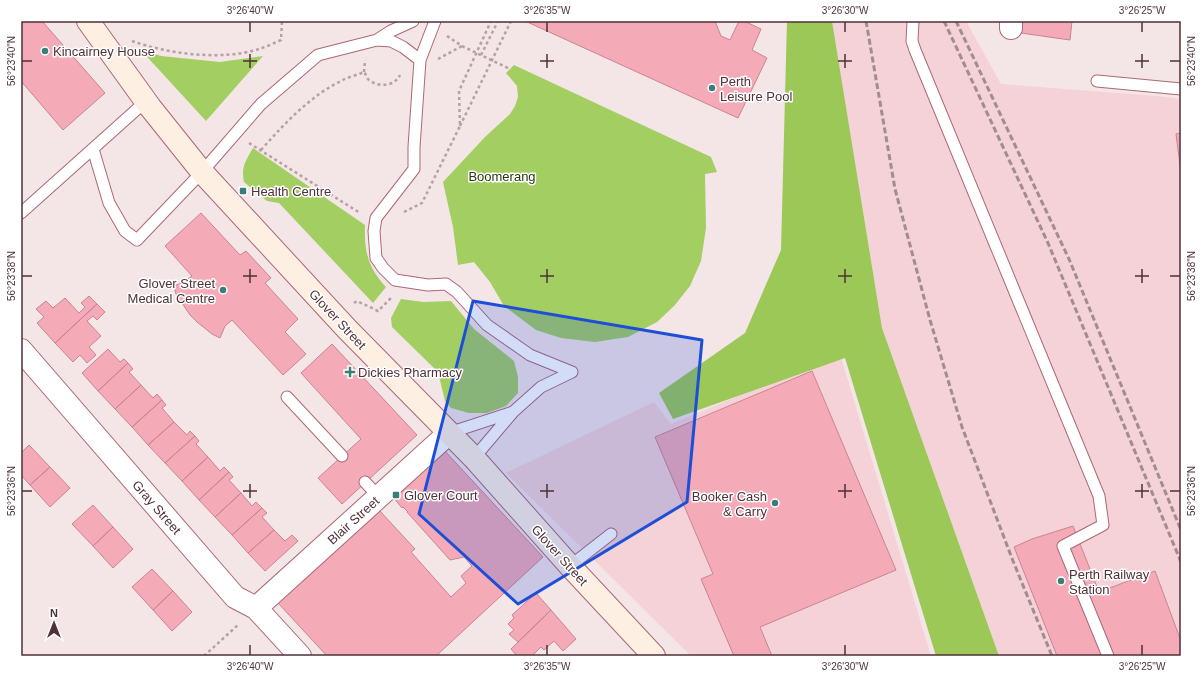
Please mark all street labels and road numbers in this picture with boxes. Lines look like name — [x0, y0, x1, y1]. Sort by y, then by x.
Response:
street label: Glover Street — [306, 286, 369, 353]
street label: Gray Street — [129, 477, 184, 538]
street label: Blair Street — [324, 493, 383, 547]
street label: Glover Street — [528, 522, 591, 589]

